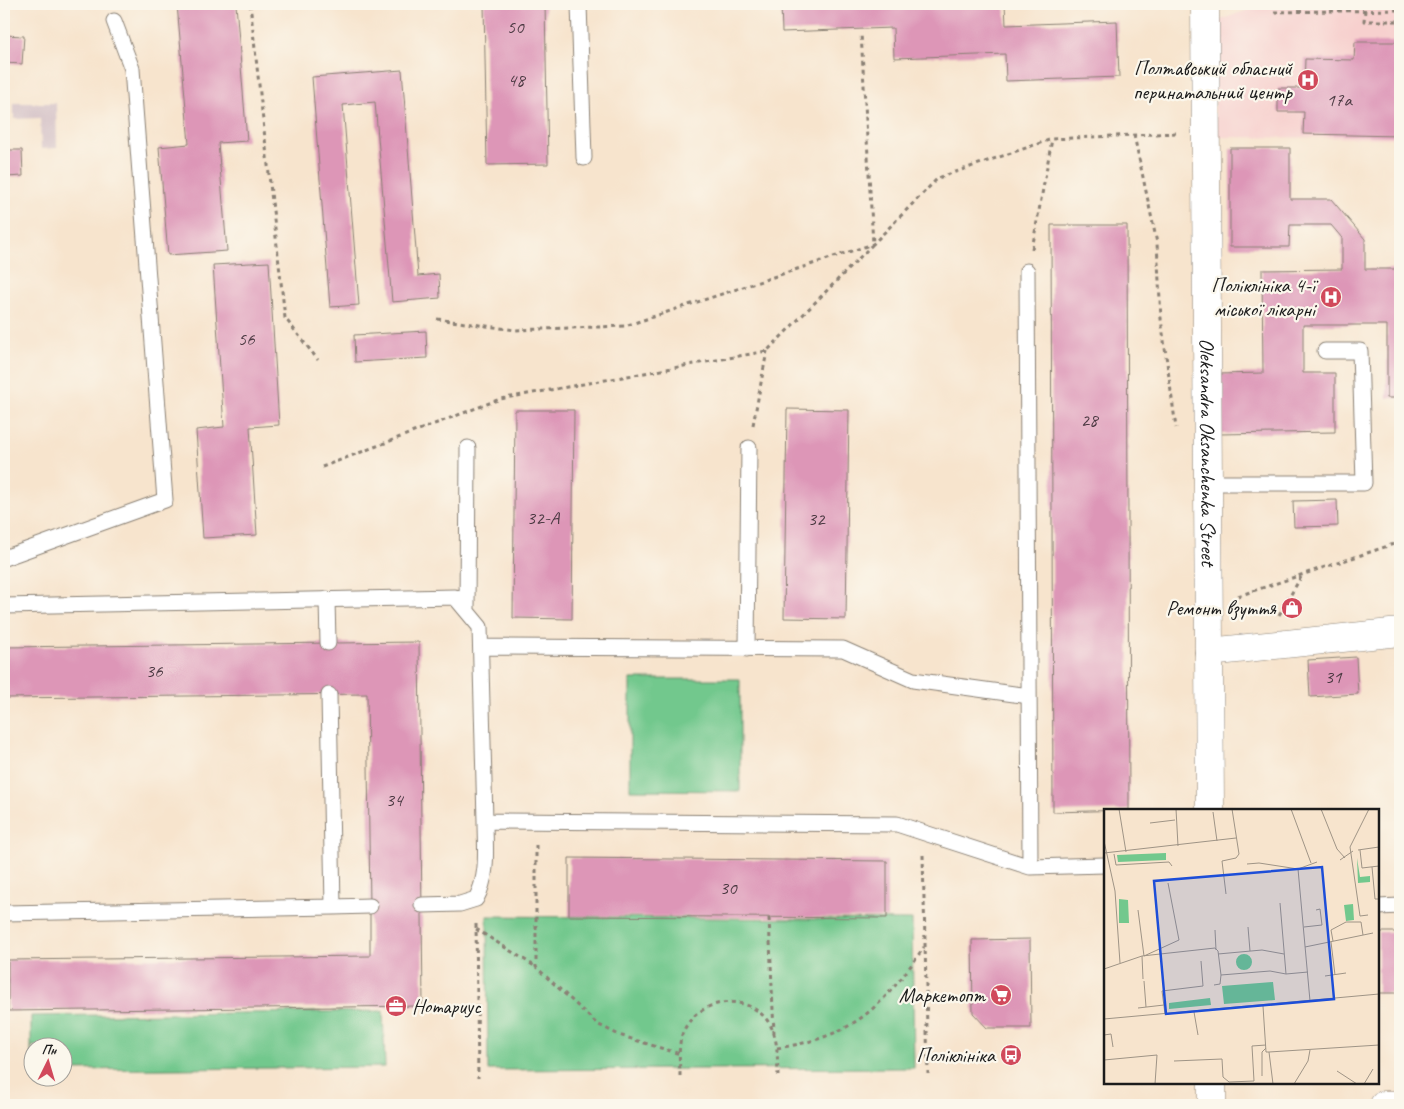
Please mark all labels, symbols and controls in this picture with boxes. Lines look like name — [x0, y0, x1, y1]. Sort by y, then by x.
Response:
house number: 50 — [506, 15, 525, 39]
place label: Полтавський обласний перинатальний центр — [1133, 55, 1293, 105]
house number: 48 — [507, 68, 527, 92]
hospital icon: Полтавський обласний перинатальний центр — [1296, 68, 1320, 92]
house number: 17а — [1326, 88, 1353, 112]
place label: Поліклініка 4-ї міської лікарні — [1211, 272, 1319, 322]
hospital icon: Поліклініка 4-ї міської лікарні — [1319, 285, 1343, 309]
house number: 56 — [237, 327, 256, 351]
street label: Oleksandra Oksanchenka Street — [1194, 338, 1221, 568]
house number: 28 — [1080, 408, 1100, 432]
house number: 32-А — [527, 506, 561, 530]
house number: 32 — [807, 507, 826, 531]
place label: Ремонт взуття — [1166, 595, 1277, 621]
shop icon: Ремонт взуття — [1280, 596, 1304, 620]
house number: 36 — [145, 659, 164, 683]
house number: 31 — [1324, 665, 1343, 689]
house number: 34 — [385, 788, 405, 812]
inset map — [1104, 809, 1379, 1084]
house number: 30 — [719, 876, 738, 900]
place label: Маркетопт — [899, 982, 986, 1008]
supermarket icon: Маркетопт — [989, 983, 1013, 1007]
place label: Нотариус — [412, 993, 482, 1019]
office icon: Нотариус — [384, 994, 408, 1018]
north arrow — [22, 1036, 72, 1086]
text: Пн — [41, 1040, 58, 1059]
place label: Поліклініка — [917, 1042, 997, 1068]
bus stop icon: Поліклініка — [999, 1043, 1023, 1067]

